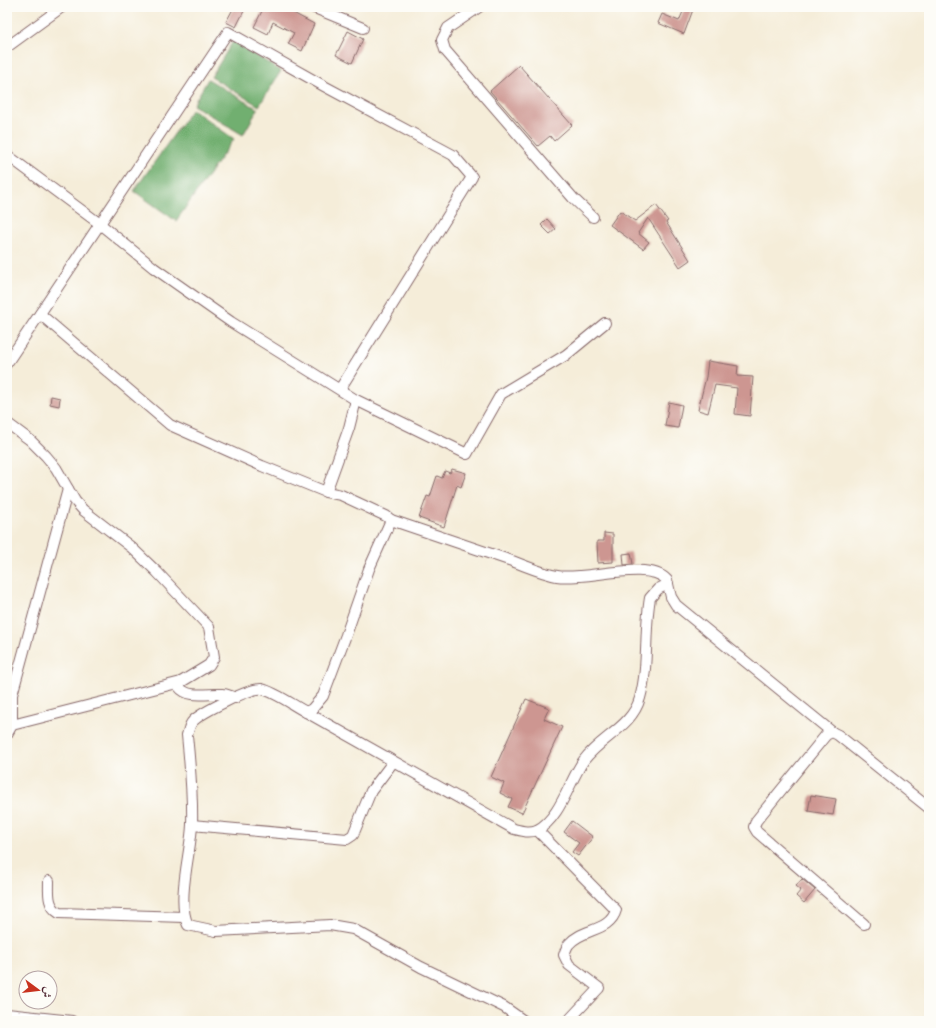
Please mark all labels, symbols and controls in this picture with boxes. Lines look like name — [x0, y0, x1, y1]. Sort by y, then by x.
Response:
north arrow — [18, 970, 58, 1010]
text: ش — [39, 986, 56, 1000]

